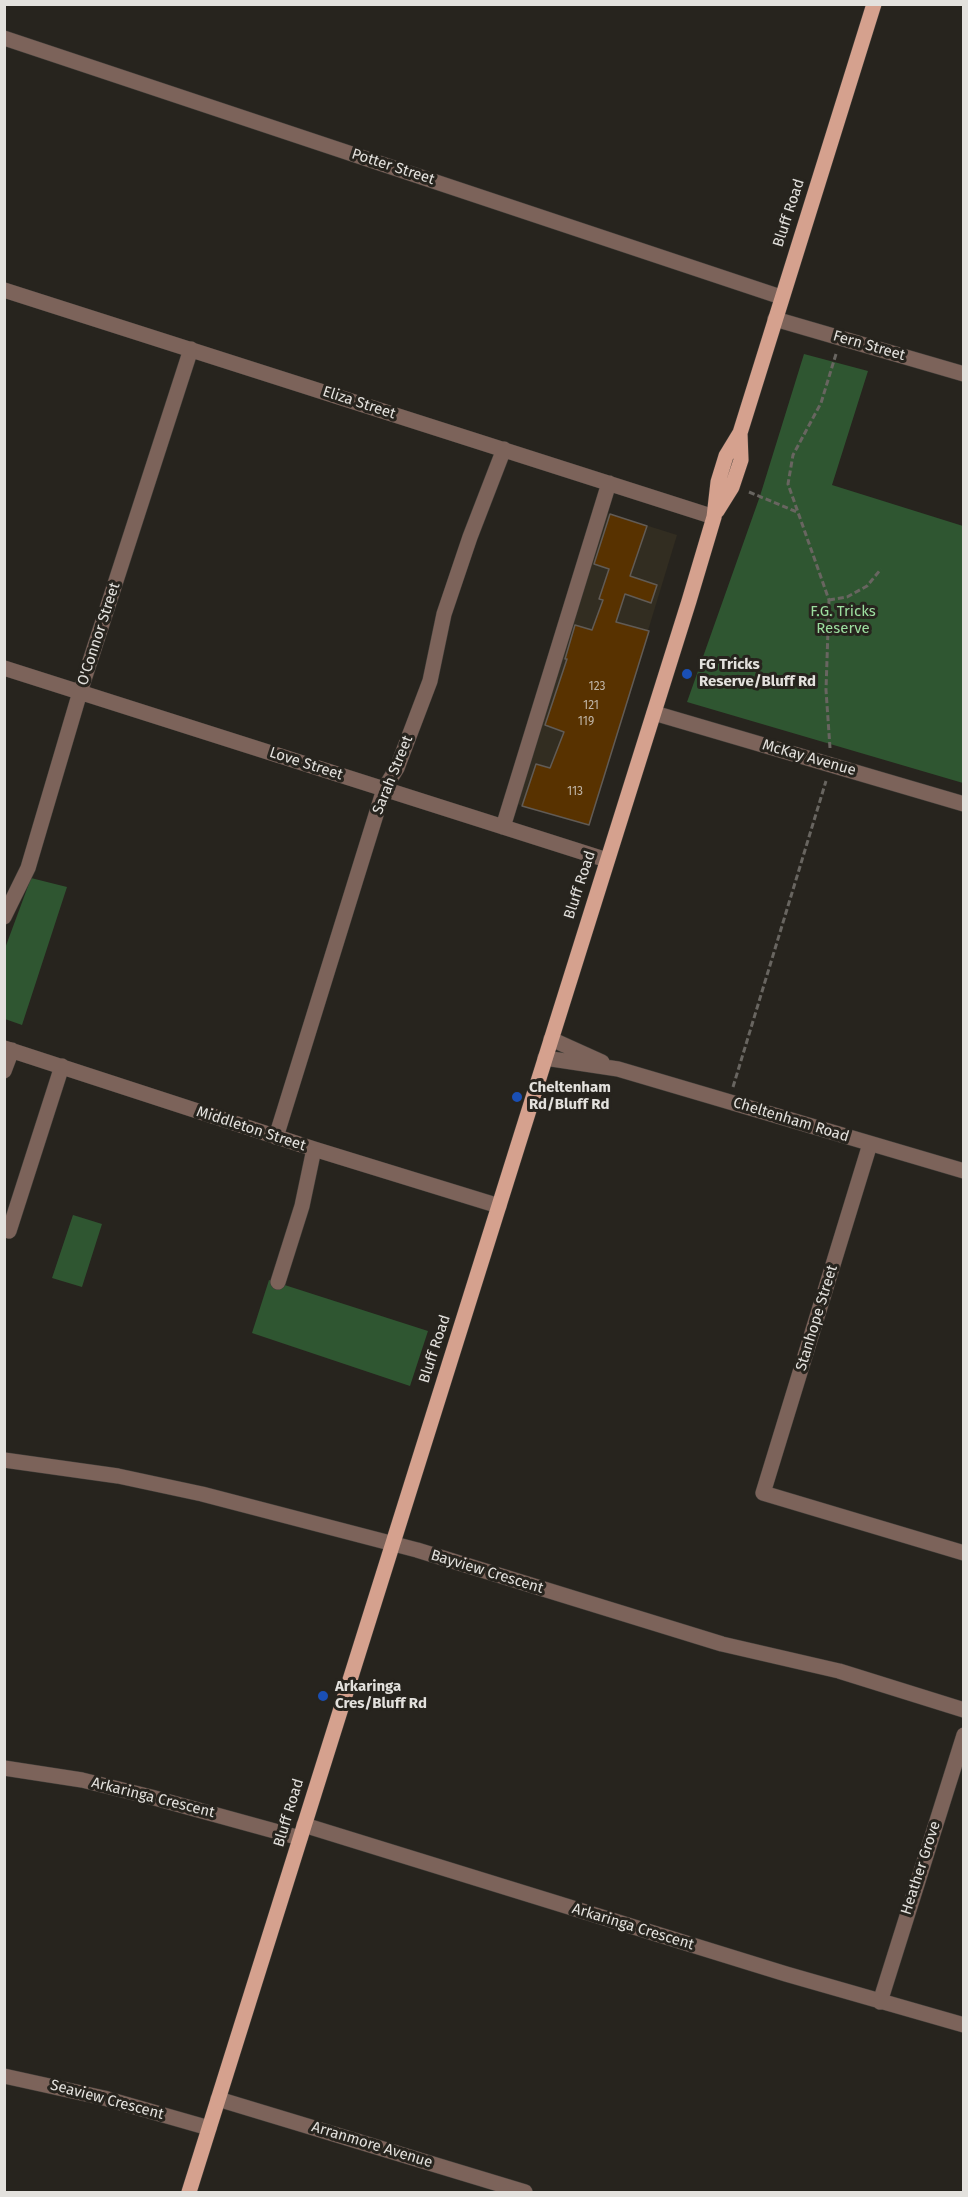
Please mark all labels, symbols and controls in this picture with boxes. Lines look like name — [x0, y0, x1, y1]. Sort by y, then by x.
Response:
street label: Potter Street — [349, 145, 437, 189]
street label: Bluff Road — [769, 177, 809, 249]
street label: Fern Street — [831, 327, 907, 365]
street label: Eliza Street — [320, 383, 398, 423]
street label: O'Connor Street — [74, 580, 124, 688]
park label: F.G. Tricks Reserve — [810, 603, 876, 638]
place label: FG Tricks Reserve/Bluff Rd — [699, 656, 816, 691]
marker: FG Tricks Reserve/Bluff Rd — [680, 667, 694, 681]
house number: 123 — [588, 680, 606, 694]
house number: 121 — [583, 699, 599, 713]
house number: 119 — [578, 715, 594, 729]
street label: Sarah Street — [369, 733, 417, 817]
street label: McKay Avenue — [760, 736, 858, 780]
street label: Love Street — [267, 744, 345, 784]
house number: 113 — [567, 785, 583, 799]
street label: Bluff Road — [560, 849, 600, 921]
place label: Cheltenham Rd/Bluff Rd — [529, 1079, 611, 1114]
marker: Cheltenham Rd/Bluff Rd — [510, 1090, 524, 1104]
street label: Cheltenham Road — [731, 1094, 851, 1146]
street label: Middleton Street — [194, 1103, 308, 1155]
street label: Stanhope Street — [792, 1263, 842, 1373]
street label: Bluff Road — [415, 1313, 455, 1385]
street label: Bayview Crescent — [428, 1546, 546, 1598]
place label: Arkaringa Cres/Bluff Rd — [335, 1678, 427, 1713]
marker: Arkaringa Cres/Bluff Rd — [316, 1689, 330, 1703]
street label: Arkaringa Crescent — [89, 1774, 217, 1822]
street label: Bluff Road — [270, 1776, 308, 1850]
street label: Heather Grove — [897, 1819, 945, 1917]
street label: Arkaringa Crescent — [570, 1900, 696, 1954]
street label: Seaview Crescent — [48, 2076, 166, 2124]
street label: Arranmore Avenue — [309, 2118, 435, 2172]

